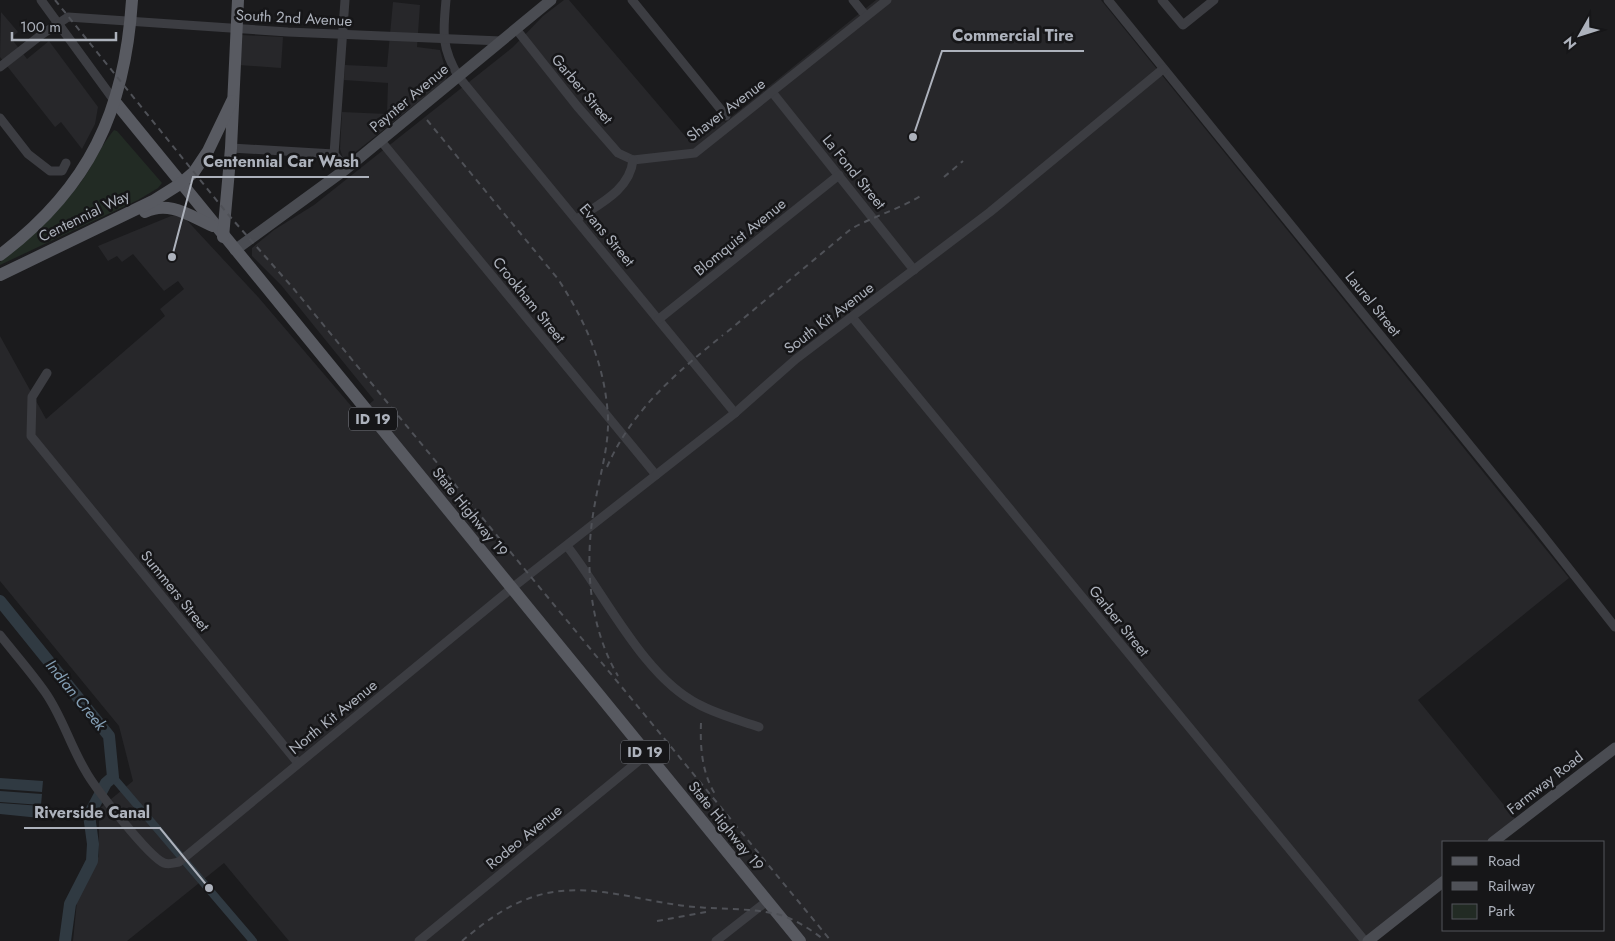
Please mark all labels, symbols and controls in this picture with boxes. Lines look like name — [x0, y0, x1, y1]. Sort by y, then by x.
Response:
street label: South 2nd Avenue — [235, 4, 353, 32]
scale bar — [12, 10, 116, 42]
north arrow — [1555, 10, 1605, 60]
text: 100 m — [20, 16, 61, 38]
callout: Commercial Tire — [942, 20, 1084, 51]
text: Commercial Tire — [952, 24, 1074, 47]
text: N — [1559, 33, 1581, 54]
street label: Garber Street — [546, 49, 618, 129]
street label: Paynter Avenue — [365, 58, 453, 138]
street label: Shaver Avenue — [682, 73, 770, 147]
street label: La Fond Street — [817, 130, 891, 214]
callout: Centennial Car Wash — [193, 146, 369, 177]
text: Centennial Car Wash — [203, 150, 359, 173]
street label: Centennial Way — [35, 184, 134, 248]
street label: Blomquist Avenue — [689, 193, 791, 281]
street label: Evans Street — [574, 199, 640, 272]
street label: Crookham Street — [487, 252, 571, 348]
street label: Laurel Street — [1340, 267, 1406, 342]
street label: South Kit Avenue — [779, 277, 879, 359]
road number: ID 19 — [349, 408, 397, 430]
street label: State Highway 19 — [427, 462, 513, 562]
street label: Summers Street — [135, 546, 215, 637]
street label: Garber Street — [1083, 581, 1155, 662]
water label: Indian Creek — [40, 655, 112, 736]
street label: North Kit Avenue — [284, 674, 382, 760]
road number: ID 19 — [621, 740, 669, 764]
street label: Farmway Road — [1502, 746, 1588, 820]
street label: State Highway 19 — [683, 776, 769, 876]
callout: Riverside Canal — [24, 797, 160, 828]
street label: Rodeo Avenue — [481, 799, 567, 875]
text: Riverside Canal — [34, 801, 150, 824]
legend — [1442, 841, 1605, 931]
text: Road — [1488, 850, 1520, 872]
text: Railway — [1488, 875, 1535, 897]
text: Park — [1488, 900, 1515, 922]

